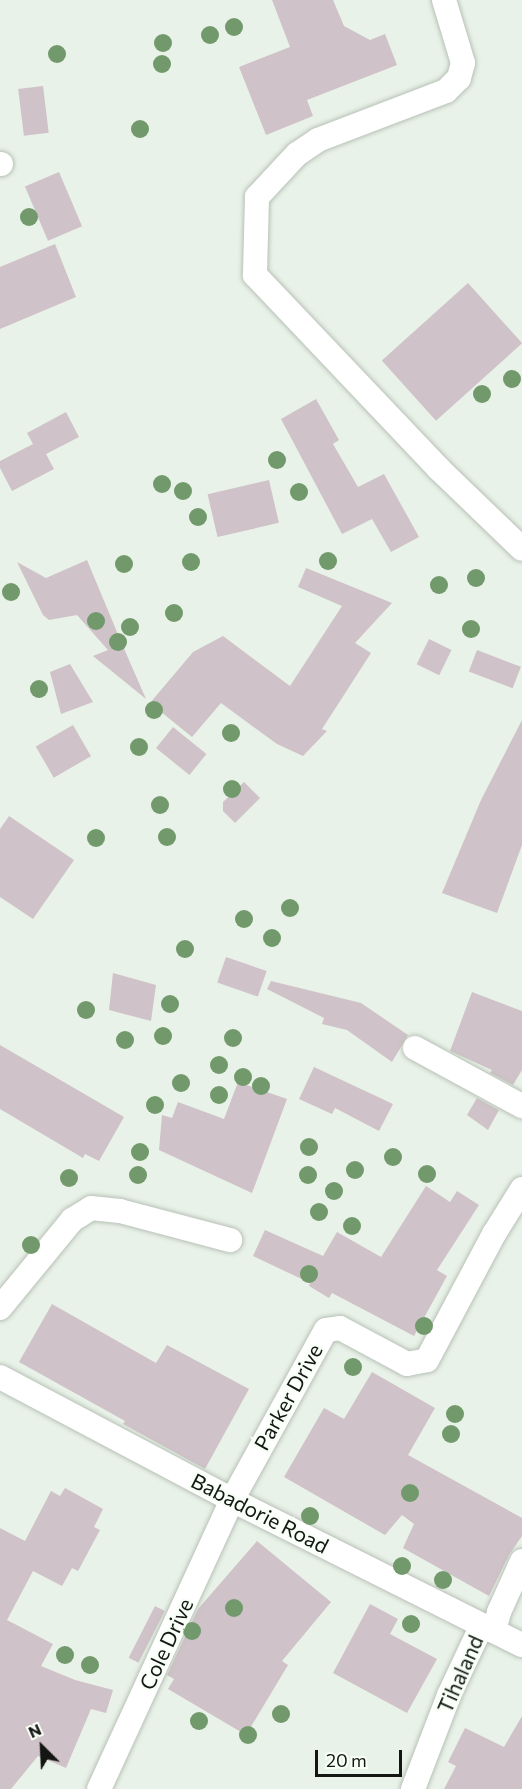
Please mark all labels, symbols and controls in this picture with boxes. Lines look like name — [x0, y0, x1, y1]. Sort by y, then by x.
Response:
street label: Parker Drive — [248, 1339, 328, 1455]
street label: Babadorie Road — [187, 1468, 333, 1558]
street label: Cole Drive — [134, 1594, 198, 1694]
street label: Tihaland — [432, 1631, 488, 1717]
north arrow — [12, 1717, 72, 1777]
text: N — [25, 1719, 44, 1741]
scale bar — [318, 1738, 405, 1776]
text: 20 m — [326, 1749, 367, 1771]

